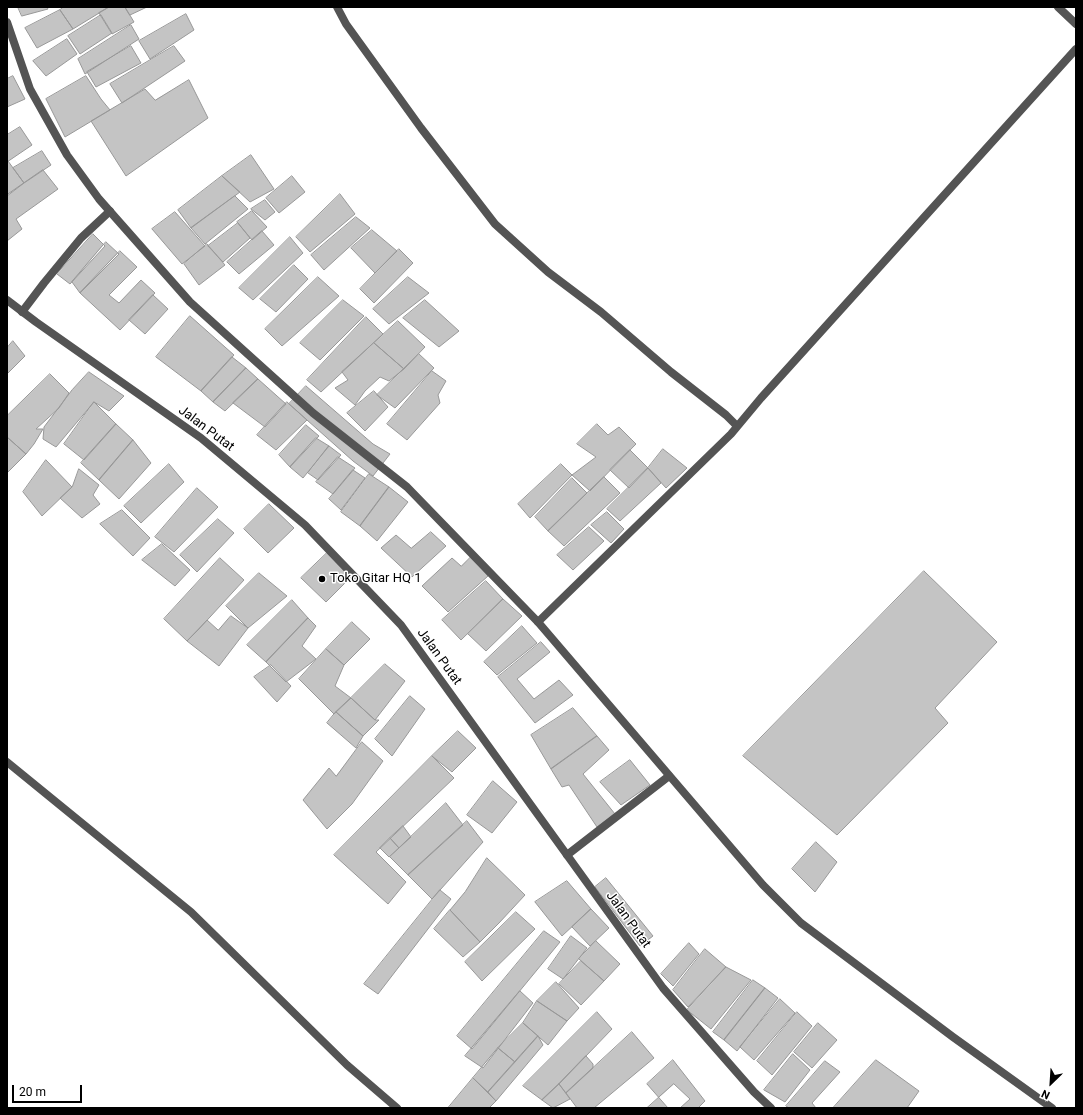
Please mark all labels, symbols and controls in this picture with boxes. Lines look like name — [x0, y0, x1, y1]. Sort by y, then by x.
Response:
street label: Jalan Putat — [175, 403, 237, 455]
place label: Toko Gitar HQ 1 — [330, 571, 421, 587]
marker: Toko Gitar HQ 1 — [317, 574, 327, 584]
street label: Jalan Putat — [413, 626, 465, 688]
street label: Jalan Putat — [602, 889, 654, 951]
north arrow — [1031, 1063, 1071, 1103]
scale bar — [14, 1077, 84, 1103]
text: 20 m — [19, 1085, 46, 1099]
text: N — [1039, 1087, 1052, 1102]

